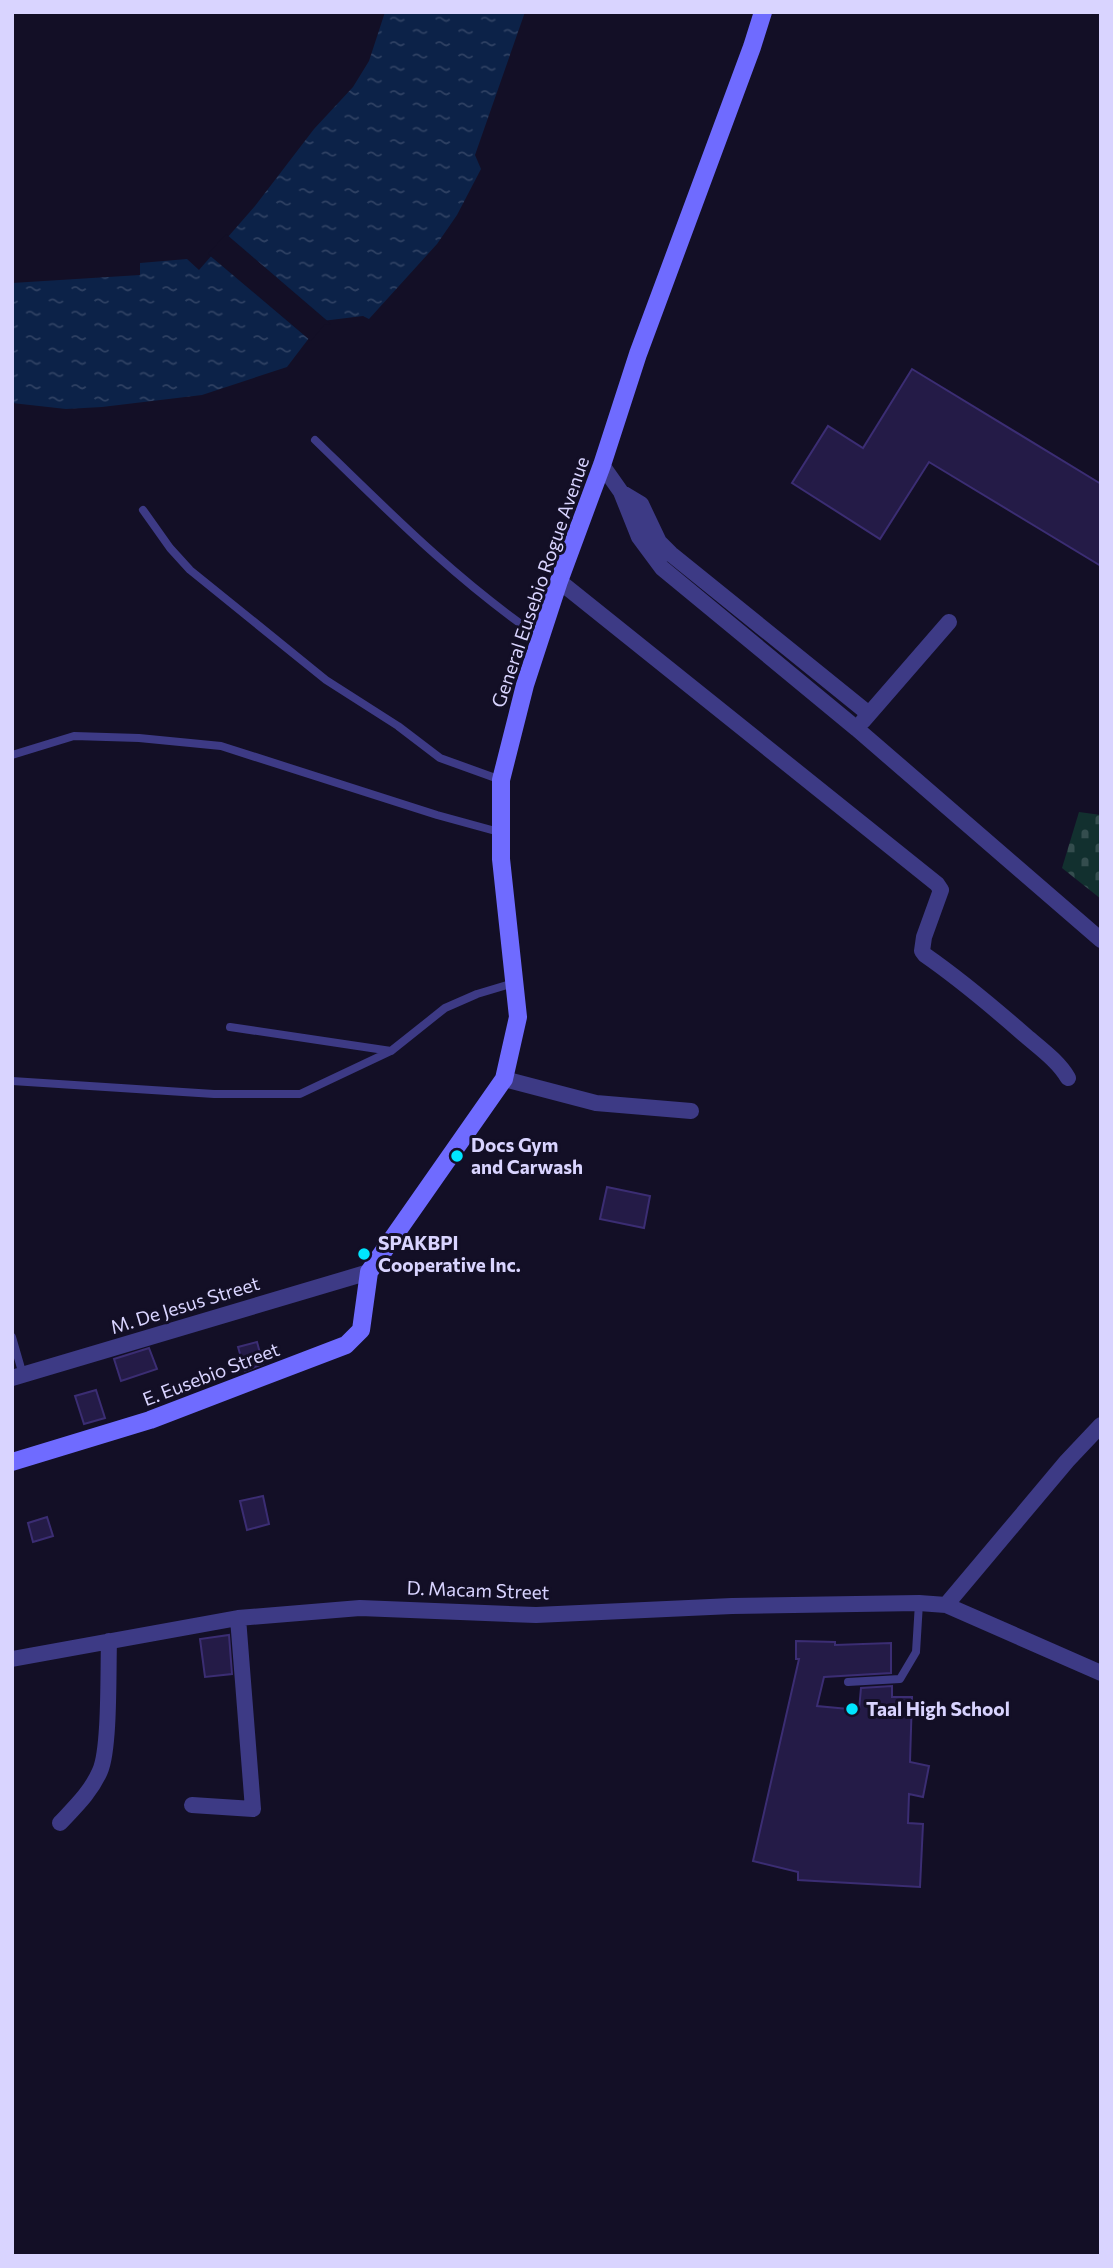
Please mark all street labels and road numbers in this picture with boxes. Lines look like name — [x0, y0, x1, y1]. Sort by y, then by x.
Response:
street label: General Eusebio Rogue Avenue — [486, 453, 593, 710]
street label: M. De Jesus Street — [107, 1271, 262, 1338]
street label: E. Eusebio Street — [139, 1337, 283, 1410]
street label: D. Macam Street — [406, 1576, 550, 1603]

